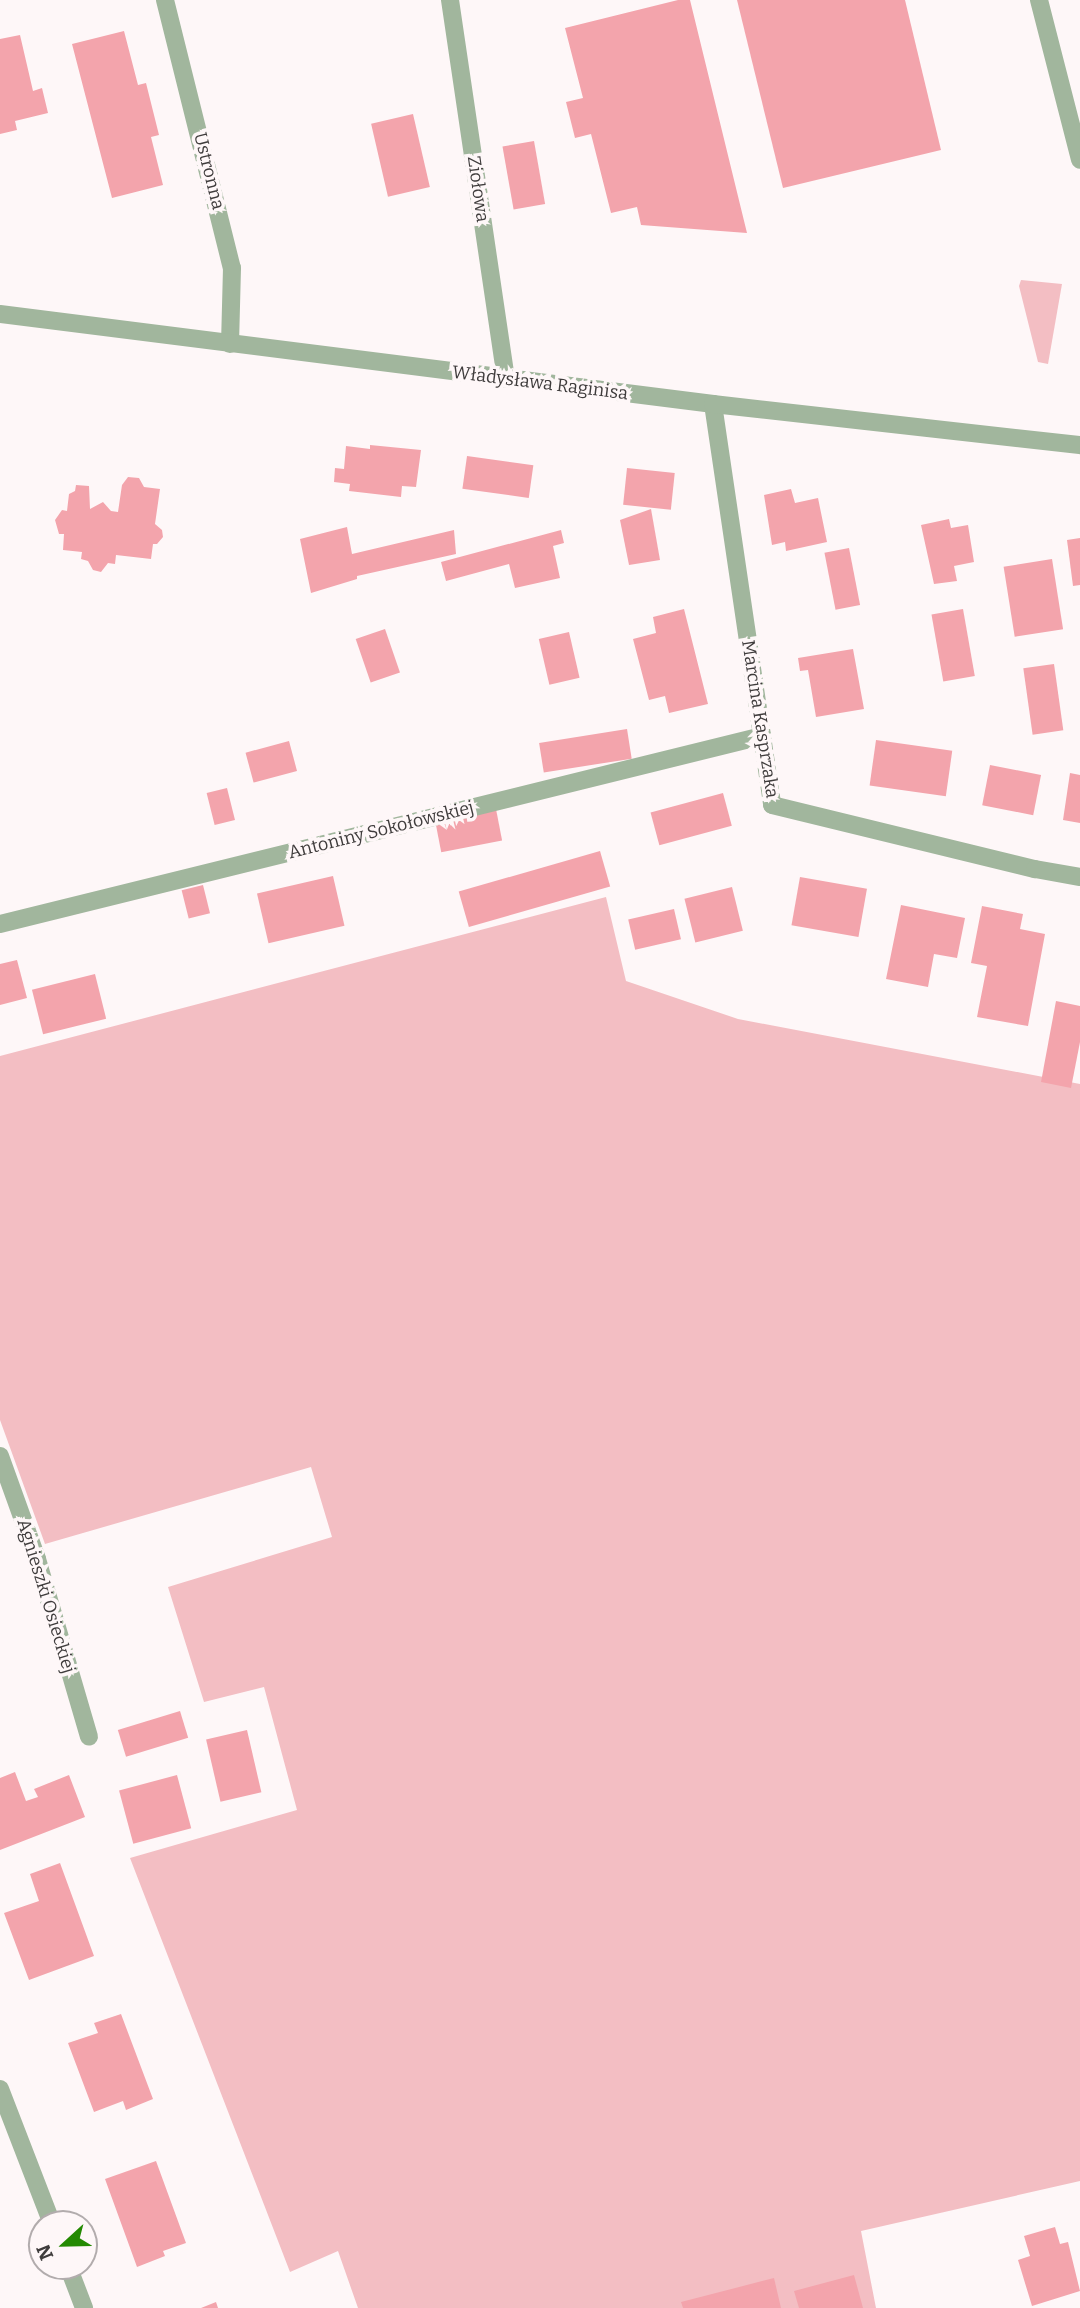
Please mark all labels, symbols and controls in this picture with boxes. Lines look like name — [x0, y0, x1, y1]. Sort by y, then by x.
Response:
street label: Ustronna — [189, 130, 229, 212]
street label: Ziołowa — [463, 155, 493, 223]
street label: Władysława Raginisa — [451, 361, 629, 405]
street label: Marcina Kasprzaka — [737, 639, 783, 799]
street label: Antoniny Sokołowskiej — [286, 797, 476, 863]
street label: Agnieszki Osieckiej — [12, 1516, 80, 1676]
north arrow — [28, 2210, 98, 2280]
text: N — [32, 2241, 58, 2263]

